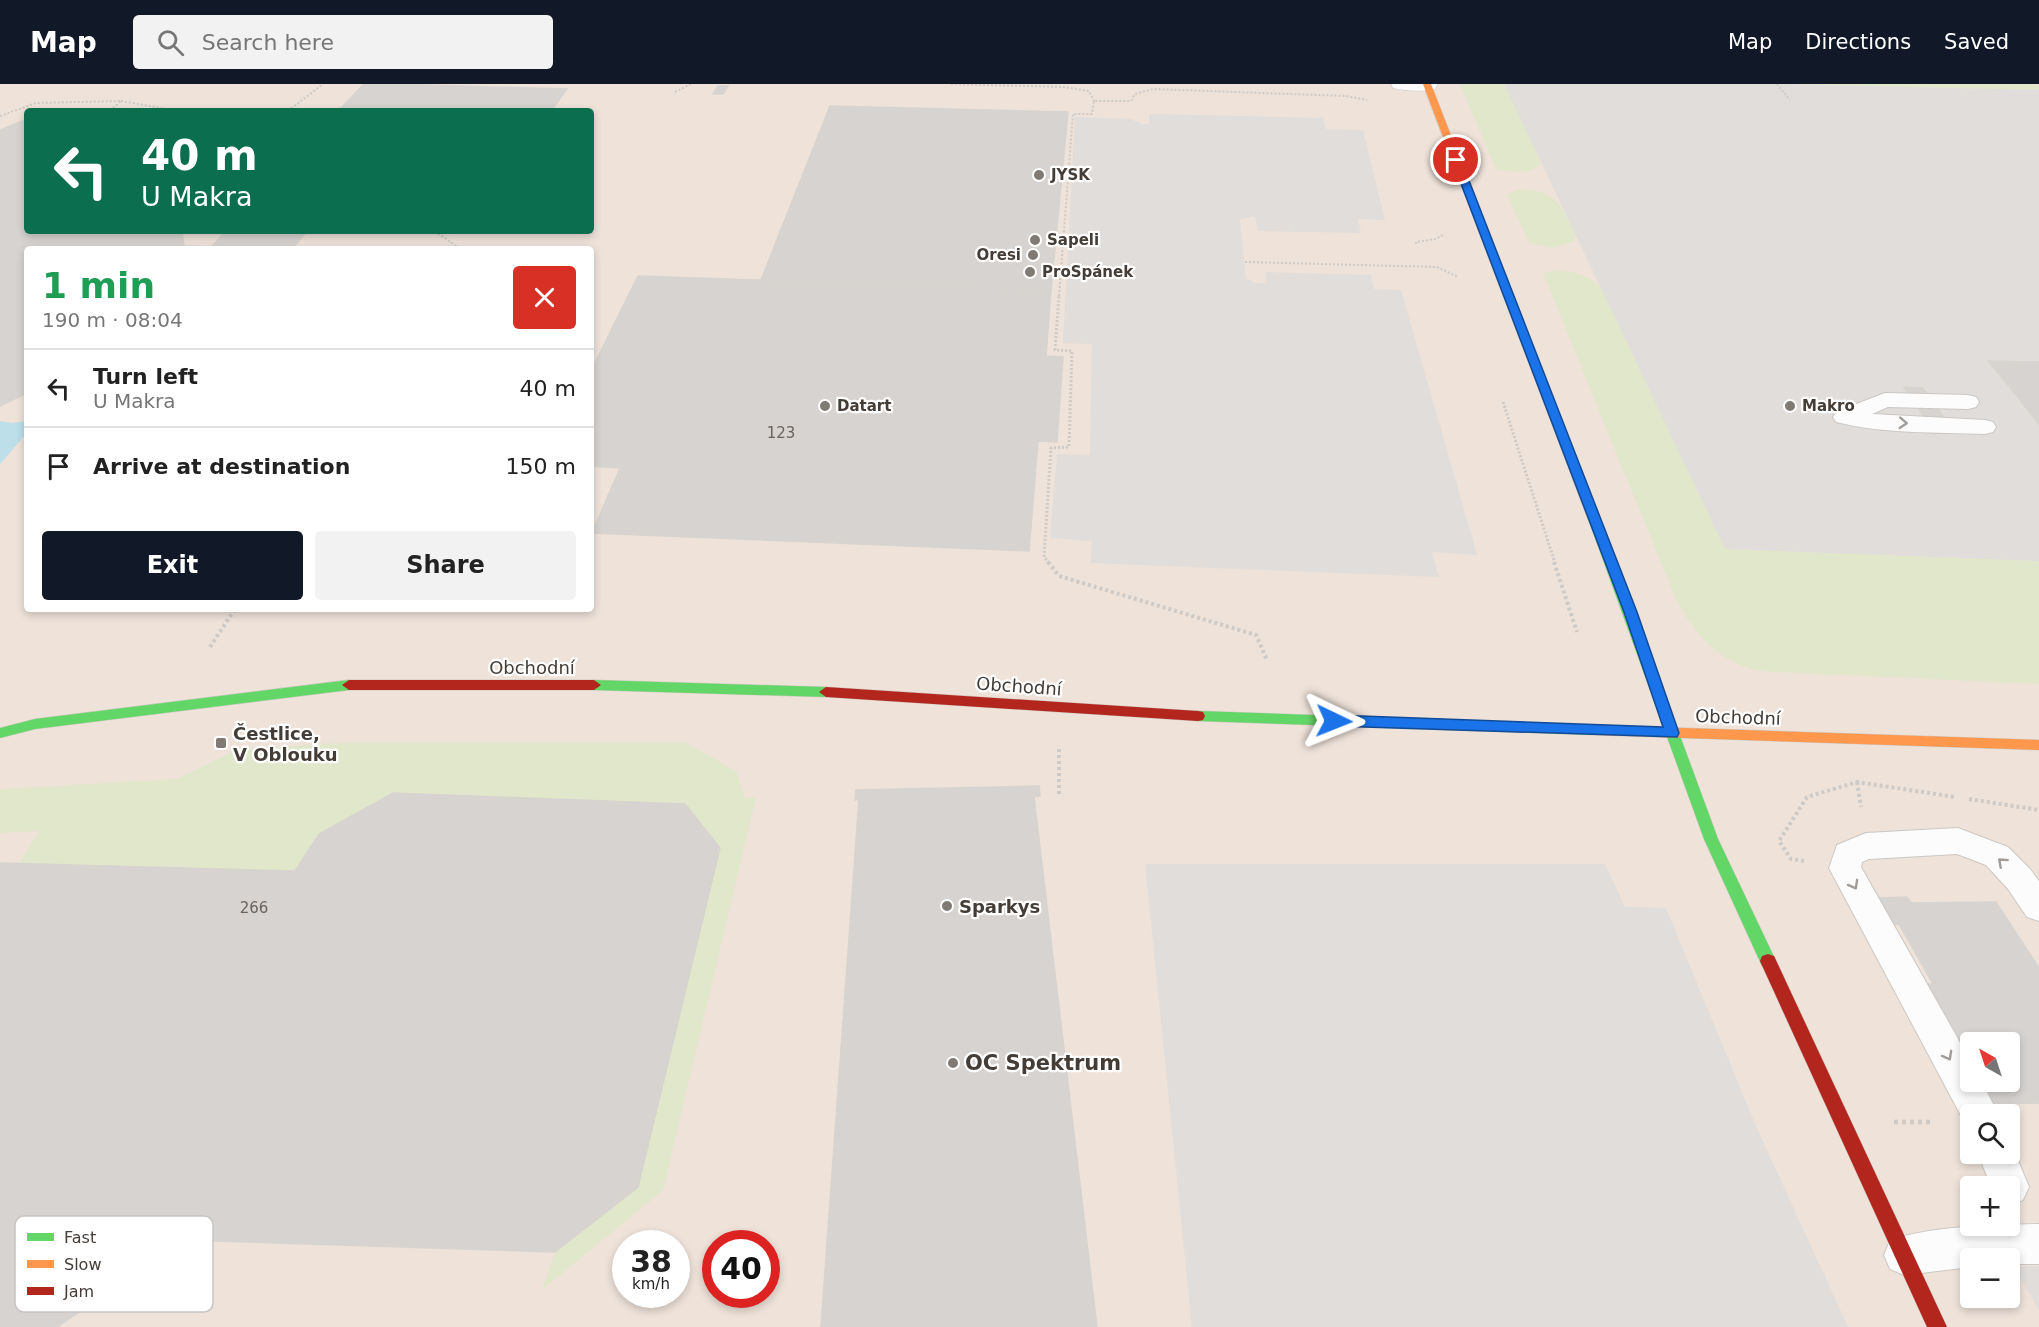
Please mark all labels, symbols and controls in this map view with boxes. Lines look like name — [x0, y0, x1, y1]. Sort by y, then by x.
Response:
search box — [133, 15, 553, 69]
text: Map — [30, 26, 97, 59]
icon: search — [154, 26, 187, 59]
text: Search here — [202, 30, 334, 55]
text: Map — [1728, 30, 1772, 54]
text: Directions — [1805, 30, 1911, 54]
text: Saved — [1944, 30, 2009, 54]
text: 40 m — [141, 131, 258, 180]
icon: left — [42, 132, 120, 210]
pin — [1430, 134, 1481, 185]
icon: arrive — [1439, 143, 1472, 176]
place label: JYSK — [1050, 166, 1091, 184]
marker: JYSK — [1032, 168, 1046, 182]
text: U Makra — [141, 181, 252, 212]
place label: Sapeli — [1047, 231, 1099, 249]
marker: Sapeli — [1028, 233, 1042, 247]
place label: Oresi — [977, 246, 1021, 264]
marker: Oresi — [1026, 248, 1040, 262]
place label: ProSpánek — [1042, 263, 1134, 281]
text: 1 min — [42, 265, 155, 306]
marker: ProSpánek — [1023, 265, 1037, 279]
button: close — [513, 266, 576, 329]
text: 190 m · 08:04 — [42, 308, 183, 332]
text: Turn left — [93, 364, 198, 389]
icon: left — [42, 372, 75, 405]
text: 40 m — [520, 376, 576, 401]
text: U Makra — [93, 389, 176, 413]
place label: Datart — [837, 397, 891, 415]
place label: Makro — [1802, 397, 1855, 415]
marker: Datart — [818, 399, 832, 413]
marker: Makro — [1783, 399, 1797, 413]
one-way arrow — [1898, 416, 1907, 429]
house number: 123 — [767, 424, 795, 442]
icon: arrive — [42, 450, 75, 483]
text: Arrive at destination — [93, 454, 350, 479]
text: 150 m — [506, 454, 576, 479]
button: Exit — [42, 531, 303, 600]
button: Share — [315, 531, 576, 600]
street label: Obchodní — [489, 657, 576, 678]
street label: Obchodní — [975, 673, 1063, 700]
position arrow — [1302, 689, 1366, 753]
street label: Obchodní — [1695, 705, 1782, 729]
place label: Čestlice, V Oblouku — [233, 723, 338, 765]
marker: Čestlice, V Oblouku — [214, 736, 228, 750]
one-way arrow — [1998, 858, 2008, 869]
one-way arrow — [1847, 879, 1858, 889]
place label: Sparkys — [959, 896, 1040, 917]
house number: 266 — [240, 899, 268, 917]
marker: Sparkys — [940, 899, 954, 913]
north arrow — [1960, 1032, 2020, 1092]
map controls — [1960, 1032, 2020, 1308]
one-way arrow — [1941, 1050, 1952, 1060]
place label: OC Spektrum — [965, 1051, 1121, 1075]
marker: OC Spektrum — [946, 1056, 960, 1070]
button: search — [1960, 1104, 2020, 1164]
button: + — [1960, 1176, 2020, 1236]
legend — [15, 1216, 213, 1312]
text: Fast — [64, 1228, 96, 1247]
speed limit sign: 40 — [702, 1230, 780, 1308]
text: 38 — [630, 1244, 672, 1279]
button: − — [1960, 1248, 2020, 1308]
text: Slow — [64, 1255, 101, 1274]
text: km/h — [632, 1275, 670, 1293]
text: Jam — [63, 1282, 94, 1301]

